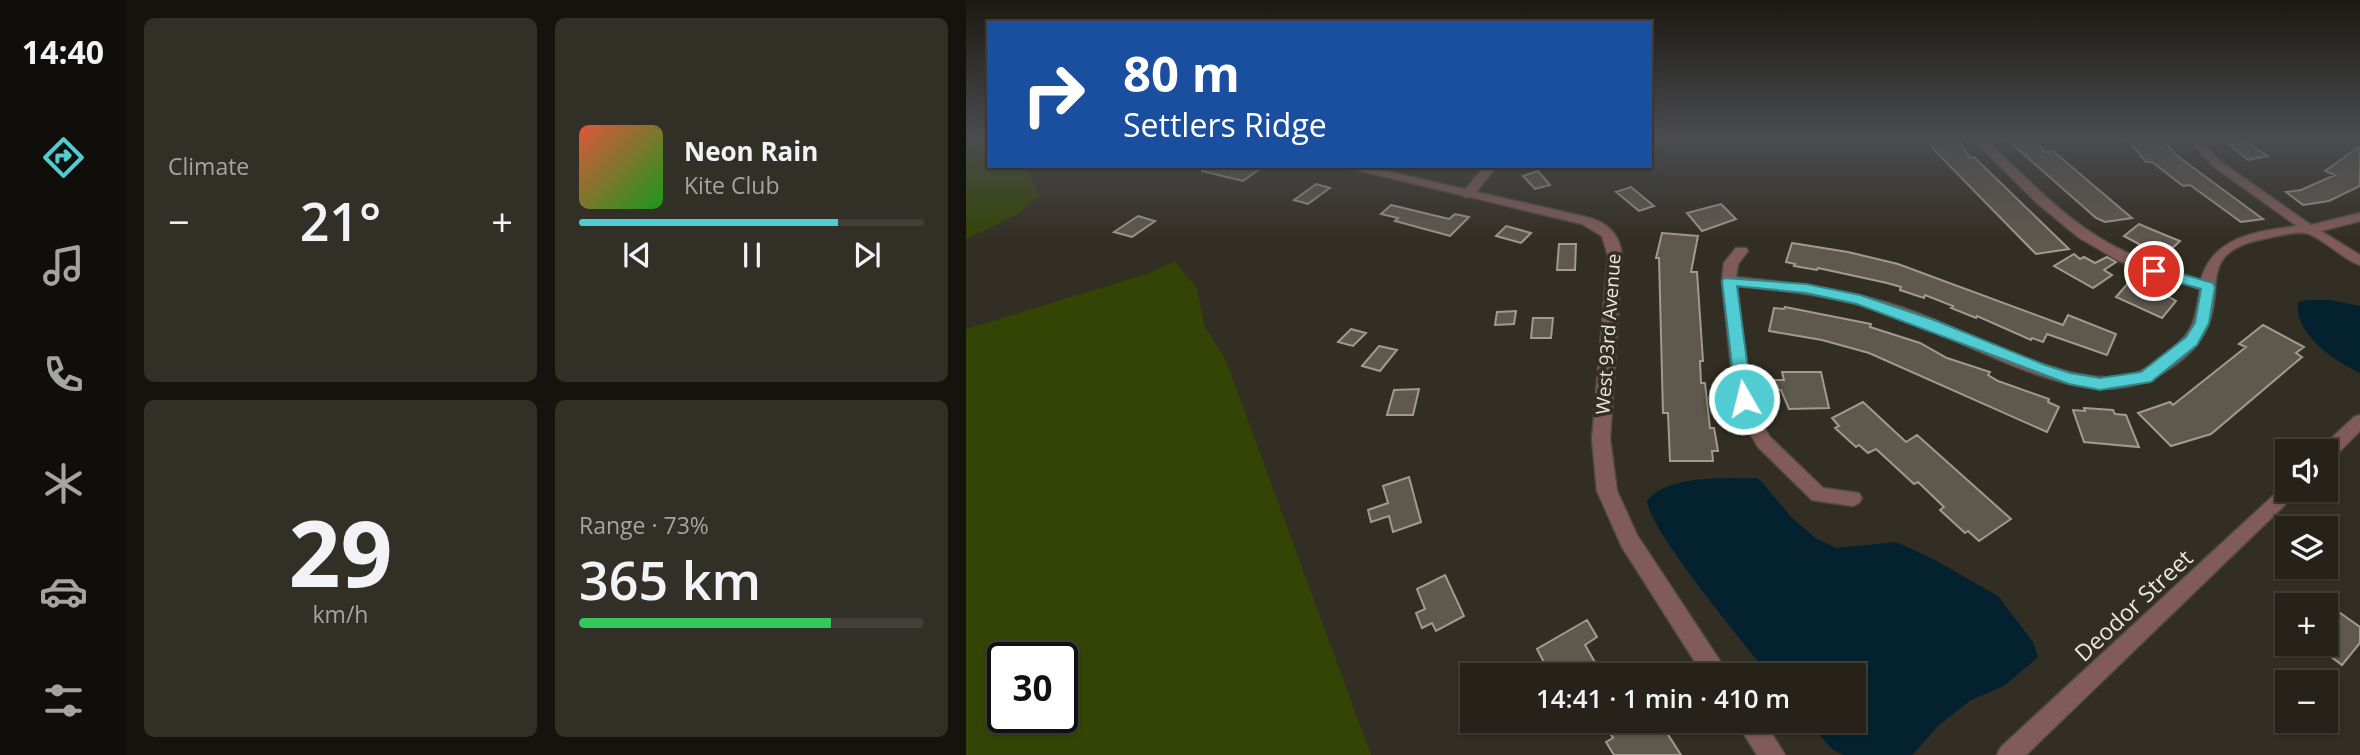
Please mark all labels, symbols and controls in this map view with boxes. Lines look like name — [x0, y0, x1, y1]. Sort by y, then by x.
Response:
text: 14:40 — [22, 30, 104, 73]
text: 80 m — [1123, 40, 1240, 106]
icon: right — [1008, 49, 1099, 140]
text: Settlers Ridge — [1123, 103, 1327, 146]
icon: directions — [39, 133, 88, 182]
text: Neon Rain — [684, 133, 818, 169]
text: Climate — [168, 150, 249, 182]
text: Kite Club — [684, 169, 779, 201]
text: 21° — [300, 185, 381, 256]
text: − — [168, 195, 190, 247]
text: + — [491, 195, 513, 247]
icon: previous — [618, 236, 656, 274]
icon: pause — [733, 236, 771, 274]
icon: next — [848, 236, 886, 274]
icon: music — [39, 241, 88, 290]
pin — [2124, 241, 2184, 301]
icon: arrive — [2135, 252, 2173, 290]
street label: West 93rd Avenue — [1589, 253, 1627, 415]
icon: phone — [39, 350, 88, 399]
position arrow — [1707, 362, 1781, 436]
map controls — [2275, 439, 2338, 733]
button: sound — [2275, 439, 2338, 502]
icon: climate — [39, 459, 88, 508]
text: 29 — [288, 490, 393, 614]
text: Range · 73% — [579, 509, 709, 541]
button: layers — [2275, 516, 2338, 579]
street label: Deodor Street — [2067, 542, 2199, 668]
text: 365 km — [579, 544, 761, 615]
icon: car — [39, 567, 88, 616]
button: + — [2275, 593, 2338, 656]
text: km/h — [313, 598, 368, 630]
speed limit sign: 30 — [987, 642, 1078, 733]
button: − — [2275, 670, 2338, 733]
icon: filters — [39, 676, 88, 725]
text: 14:41 · 1 min · 410 m — [1536, 680, 1790, 716]

